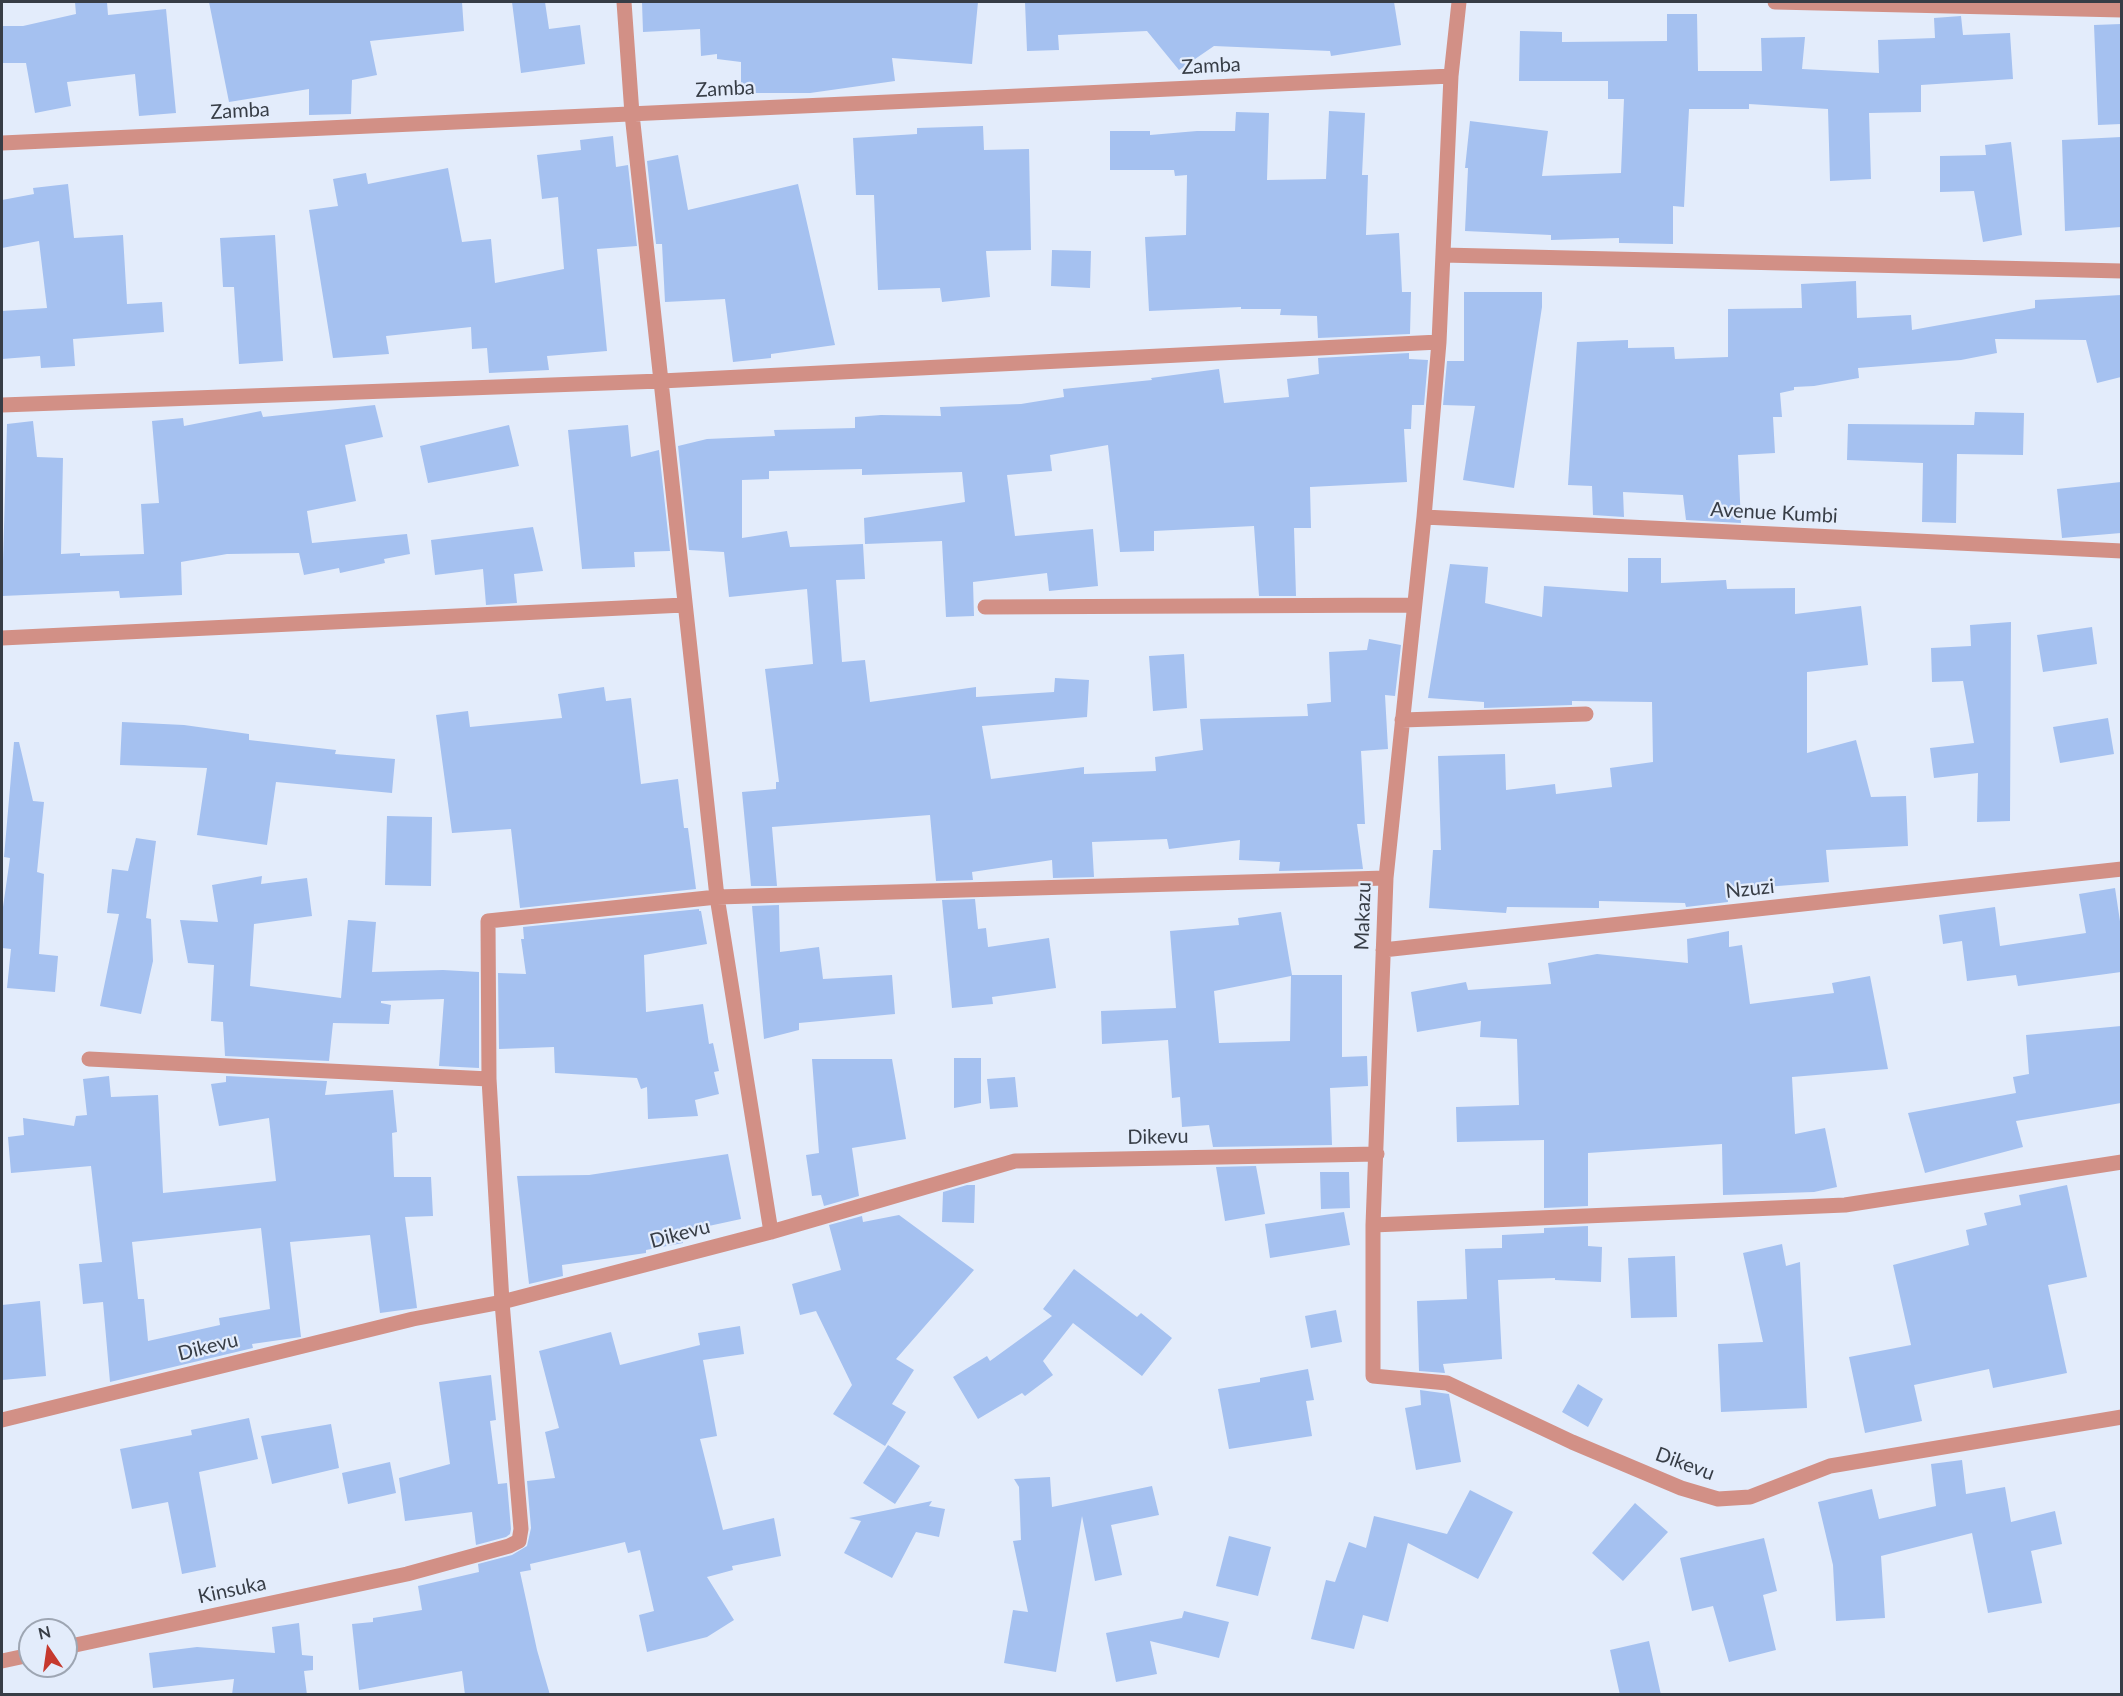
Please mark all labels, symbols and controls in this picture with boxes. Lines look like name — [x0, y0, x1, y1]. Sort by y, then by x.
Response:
street label: Zamba — [1181, 52, 1241, 80]
street label: Zamba — [695, 75, 755, 103]
street label: Zamba — [210, 97, 270, 125]
street label: Avenue Kumbi — [1710, 498, 1838, 528]
street label: Nzuzi — [1724, 875, 1776, 903]
street label: Makazu — [1350, 881, 1376, 951]
street label: Dikevu — [1127, 1124, 1189, 1150]
street label: Dikevu — [647, 1214, 713, 1254]
street label: Dikevu — [175, 1328, 241, 1366]
street label: Dikevu — [1652, 1442, 1718, 1486]
street label: Kinsuka — [196, 1571, 268, 1609]
north arrow — [18, 1618, 78, 1678]
text: N — [36, 1621, 52, 1643]

